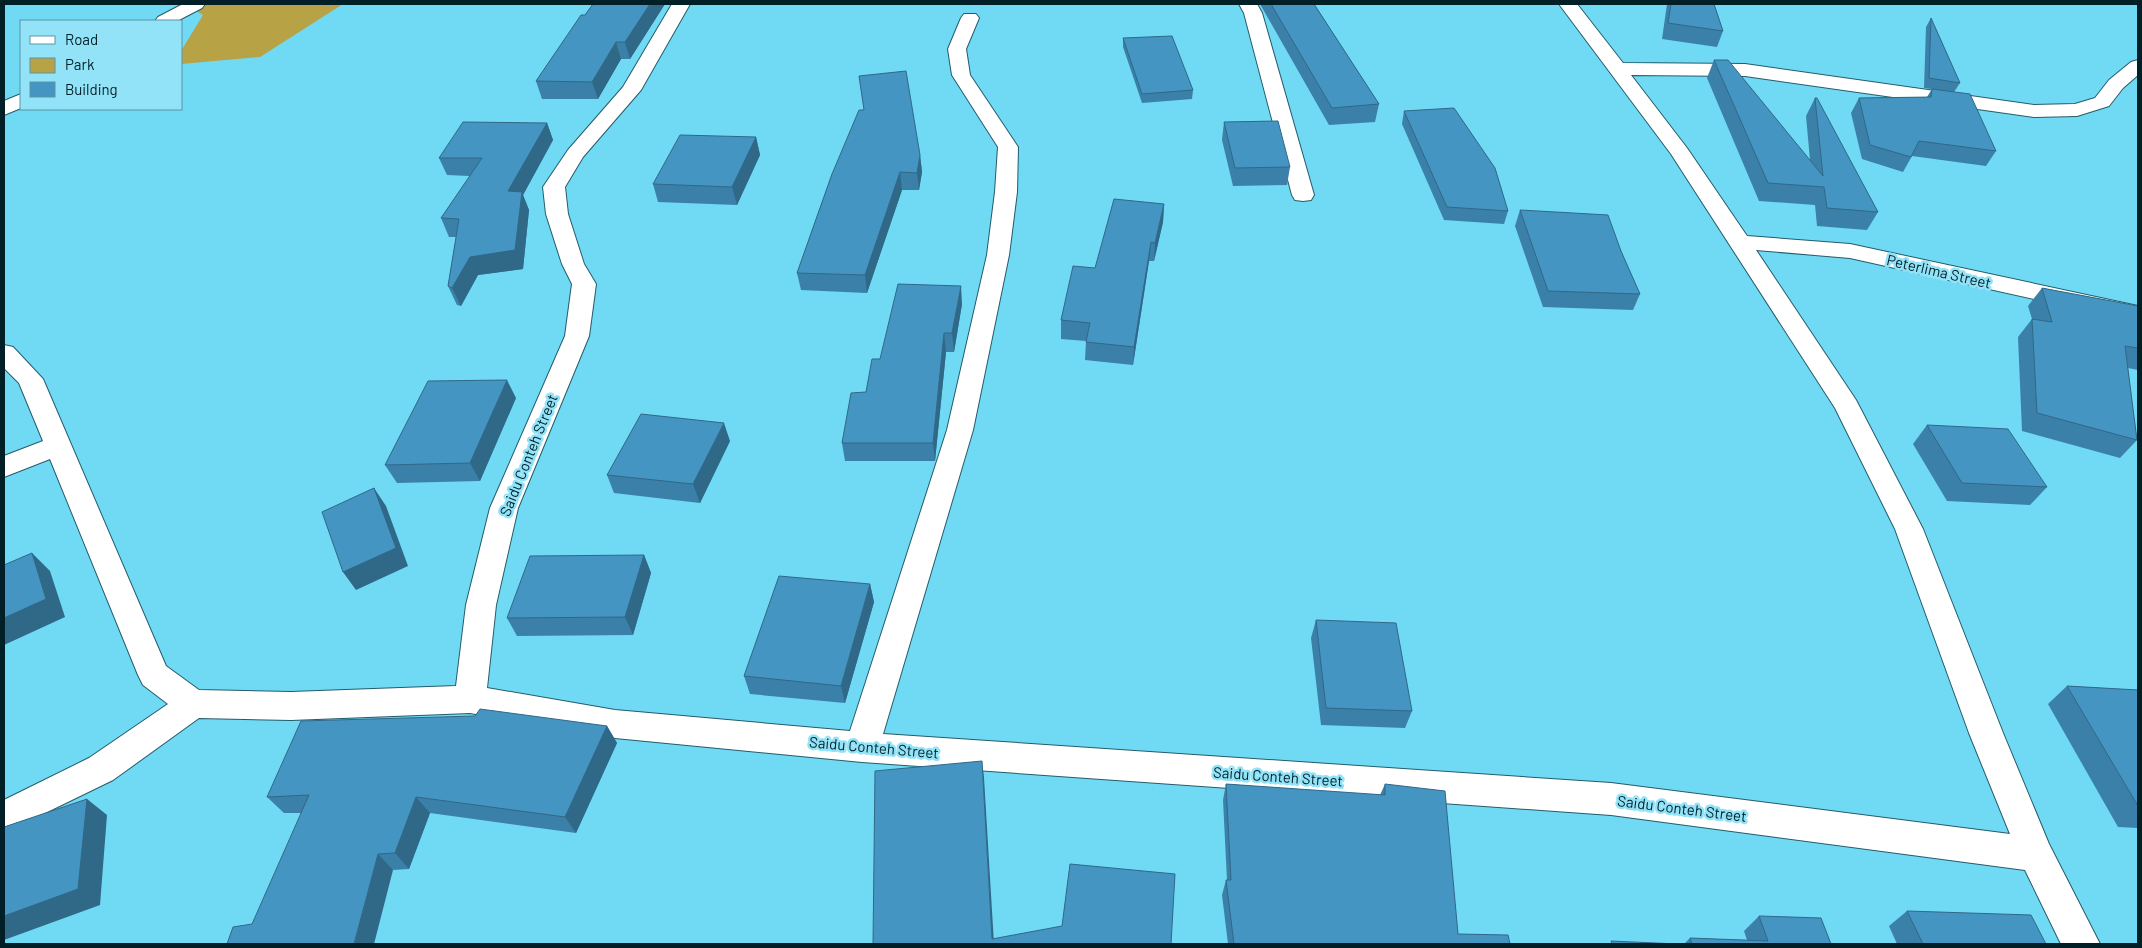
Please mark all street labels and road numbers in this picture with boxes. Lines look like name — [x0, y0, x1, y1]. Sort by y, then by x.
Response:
street label: Peterlima Street — [1885, 250, 1993, 292]
street label: Saidu Conteh Street — [495, 391, 561, 519]
street label: Saidu Conteh Street — [808, 732, 940, 762]
street label: Saidu Conteh Street — [1212, 762, 1344, 790]
street label: Saidu Conteh Street — [1616, 791, 1748, 825]

